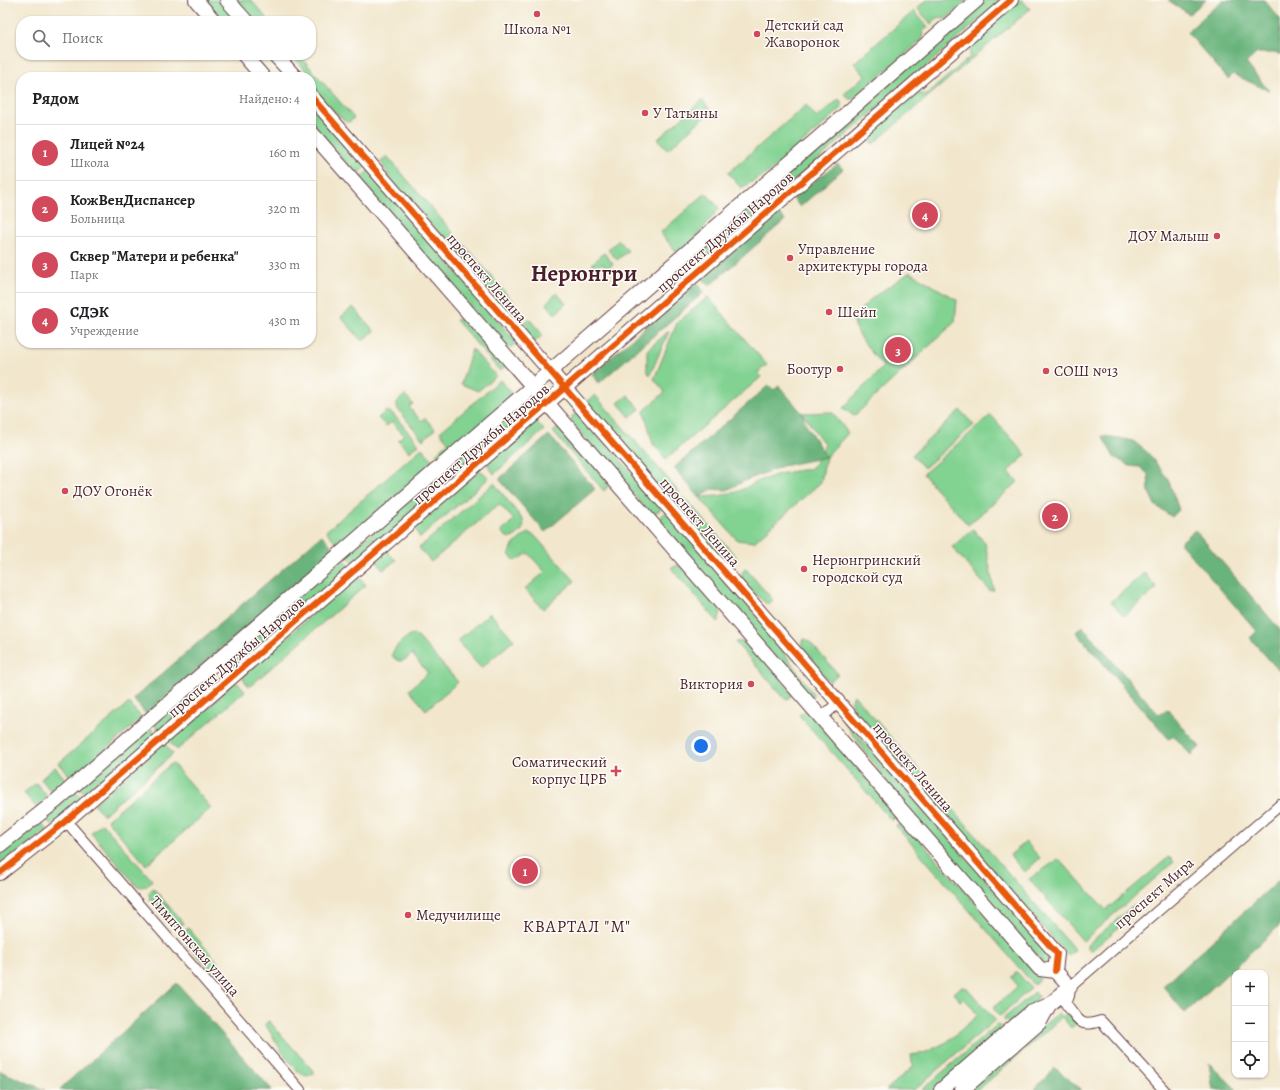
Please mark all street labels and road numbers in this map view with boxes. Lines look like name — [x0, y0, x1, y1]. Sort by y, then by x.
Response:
street label: проспект Дружбы Народов — [652, 167, 798, 297]
street label: проспект Ленина — [442, 229, 532, 327]
street label: проспект Дружбы Народов — [408, 379, 554, 509]
street label: проспект Ленина — [655, 473, 745, 571]
street label: проспект Дружбы Народов — [163, 592, 309, 722]
street label: проспект Ленина — [868, 718, 958, 816]
street label: проспект Мира — [1110, 853, 1198, 933]
street label: Тимптонская улица — [146, 891, 244, 1001]

